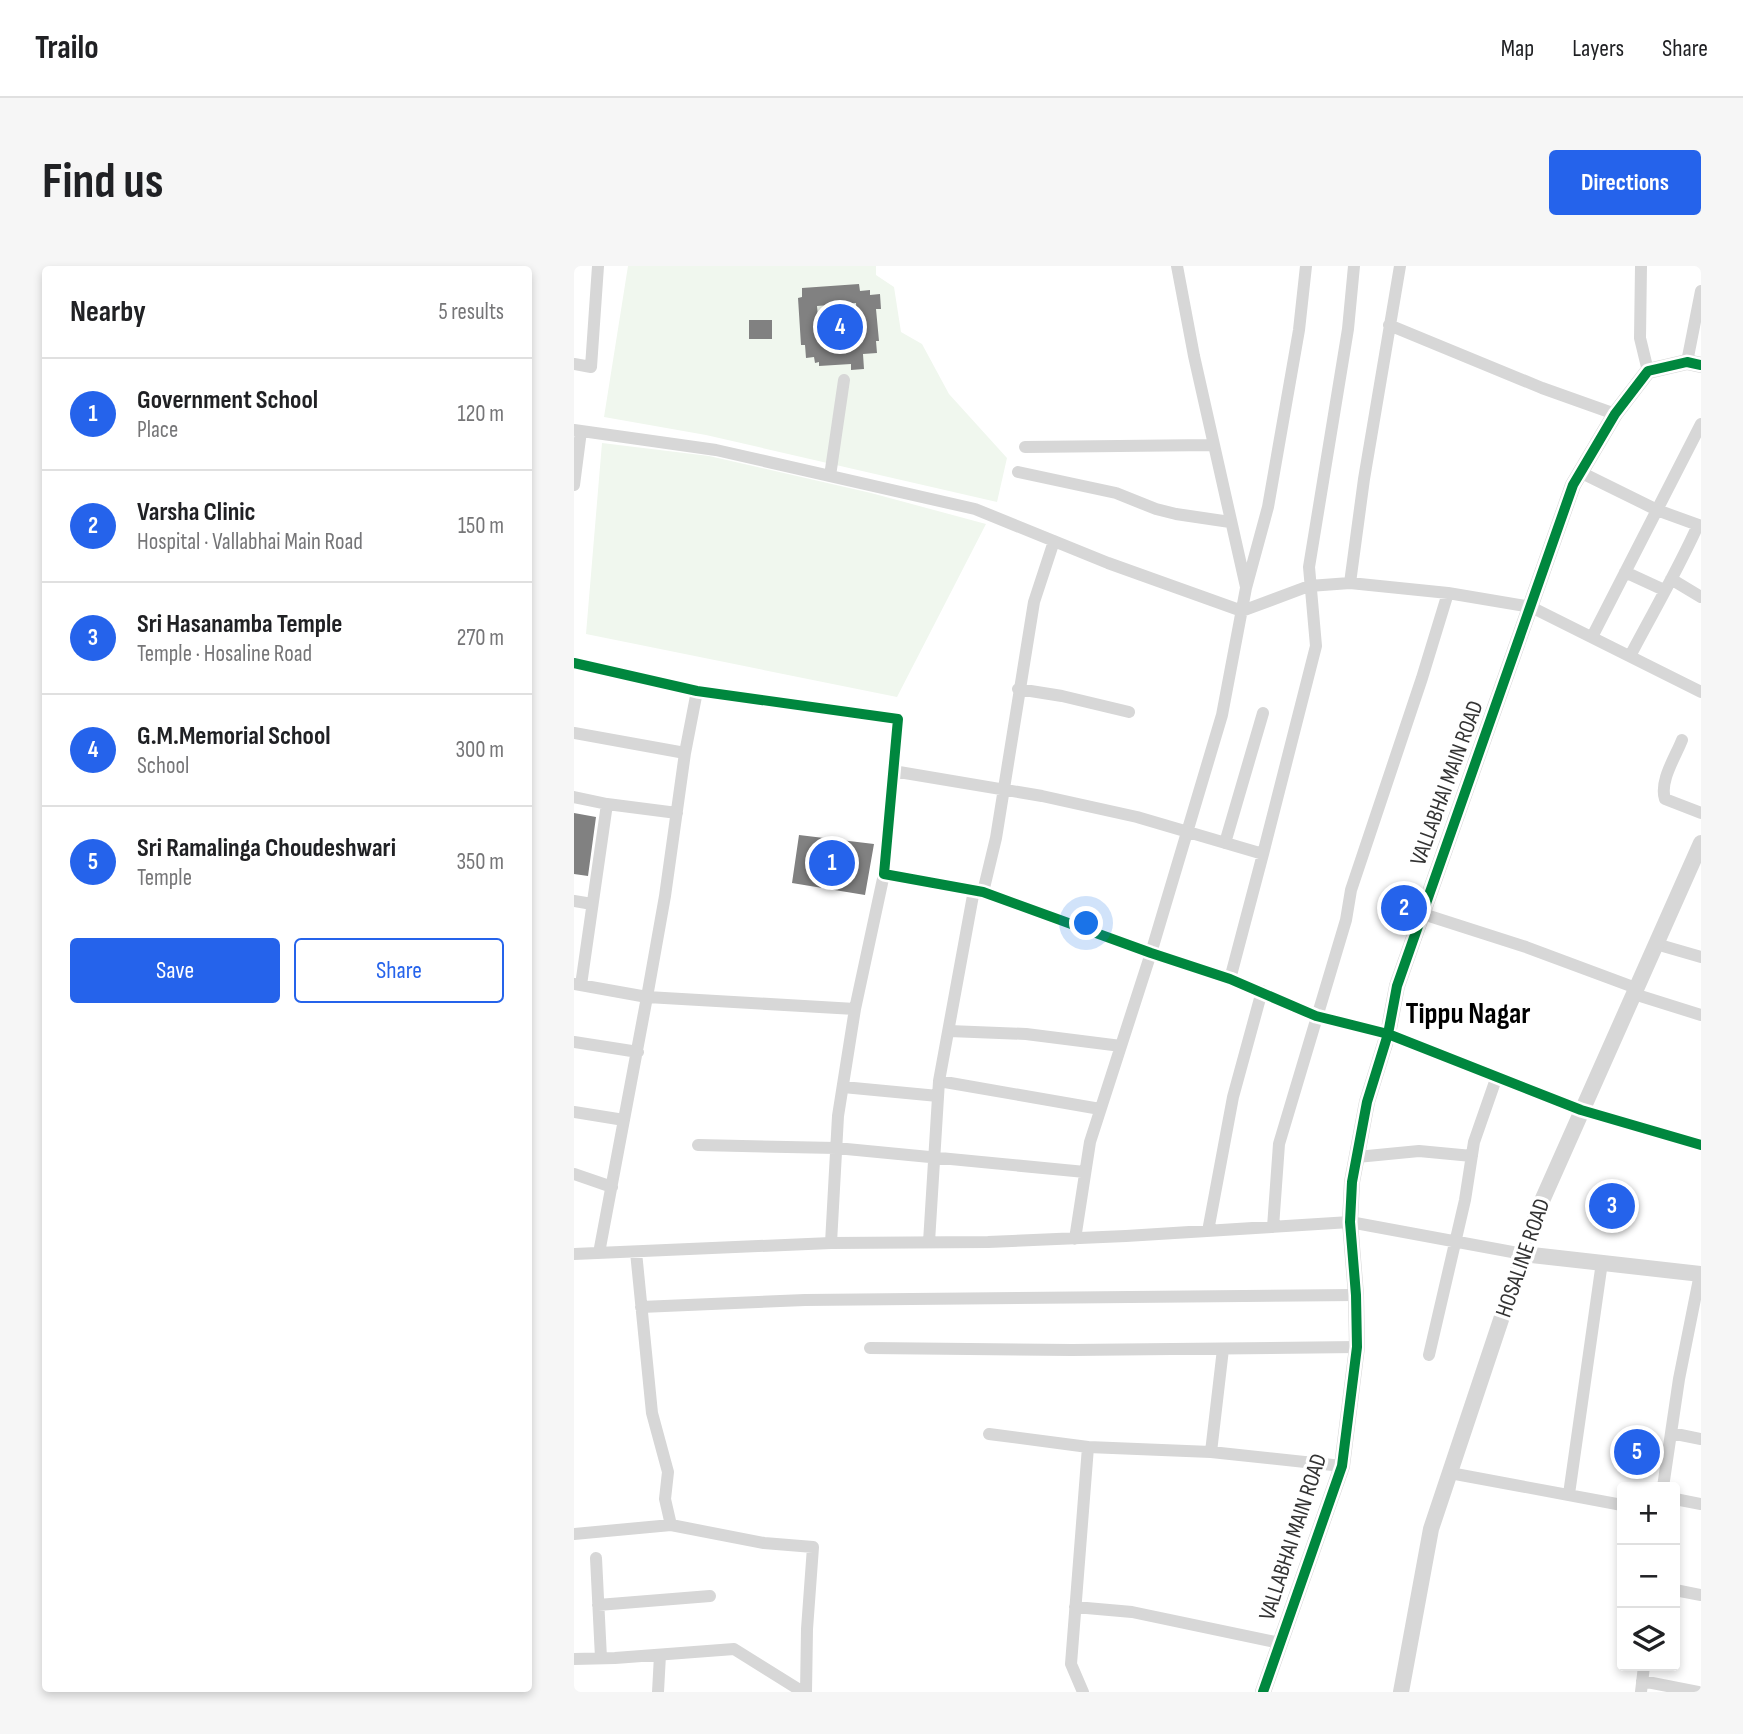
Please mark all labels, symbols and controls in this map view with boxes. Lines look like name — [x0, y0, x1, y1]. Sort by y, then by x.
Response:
text: Trailo — [35, 28, 99, 68]
text: Map — [1501, 34, 1534, 63]
text: Layers — [1572, 34, 1624, 63]
text: Share — [1662, 34, 1708, 63]
button: Directions — [1549, 150, 1701, 215]
text: Find us — [42, 153, 164, 212]
text: Nearby — [70, 294, 146, 330]
text: 5 results — [438, 298, 504, 326]
pin: 4 — [817, 301, 863, 353]
text: Government School — [137, 385, 318, 416]
text: 1 — [88, 400, 98, 428]
text: 120 m — [458, 400, 504, 428]
text: Place — [137, 416, 178, 444]
text: Varsha Clinic — [137, 497, 256, 528]
text: 2 — [88, 512, 98, 540]
text: 150 m — [458, 512, 504, 540]
text: Hospital · Vallabhai Main Road — [137, 528, 363, 556]
text: Sri Hasanamba Temple — [137, 609, 342, 640]
text: 3 — [88, 624, 98, 652]
text: 270 m — [457, 624, 504, 652]
text: Temple · Hosaline Road — [137, 640, 312, 668]
street label: VALLABHAI MAIN ROAD — [1404, 697, 1490, 869]
text: G.M.Memorial School — [137, 721, 331, 752]
text: 4 — [88, 736, 98, 764]
text: 300 m — [455, 736, 504, 764]
text: School — [137, 752, 189, 780]
text: Sri Ramalinga Choudeshwari — [137, 833, 396, 864]
pin: 1 — [809, 837, 855, 889]
text: 5 — [88, 848, 98, 876]
text: 350 m — [456, 848, 504, 876]
text: Temple — [137, 864, 192, 892]
pin: 2 — [1381, 882, 1427, 934]
your location — [1069, 906, 1103, 940]
button: Save — [70, 938, 280, 1003]
button: Share — [294, 938, 504, 1003]
district label: Tippu Nagar — [1405, 996, 1531, 1032]
pin: 3 — [1589, 1180, 1635, 1232]
street label: HOSALINE ROAD — [1490, 1195, 1556, 1321]
pin: 5 — [1614, 1426, 1660, 1478]
street label: VALLABHAI MAIN ROAD — [1253, 1450, 1333, 1624]
map controls — [1617, 1482, 1680, 1671]
button: + — [1617, 1482, 1680, 1545]
button: − — [1617, 1545, 1680, 1608]
button: layers — [1617, 1608, 1680, 1671]

